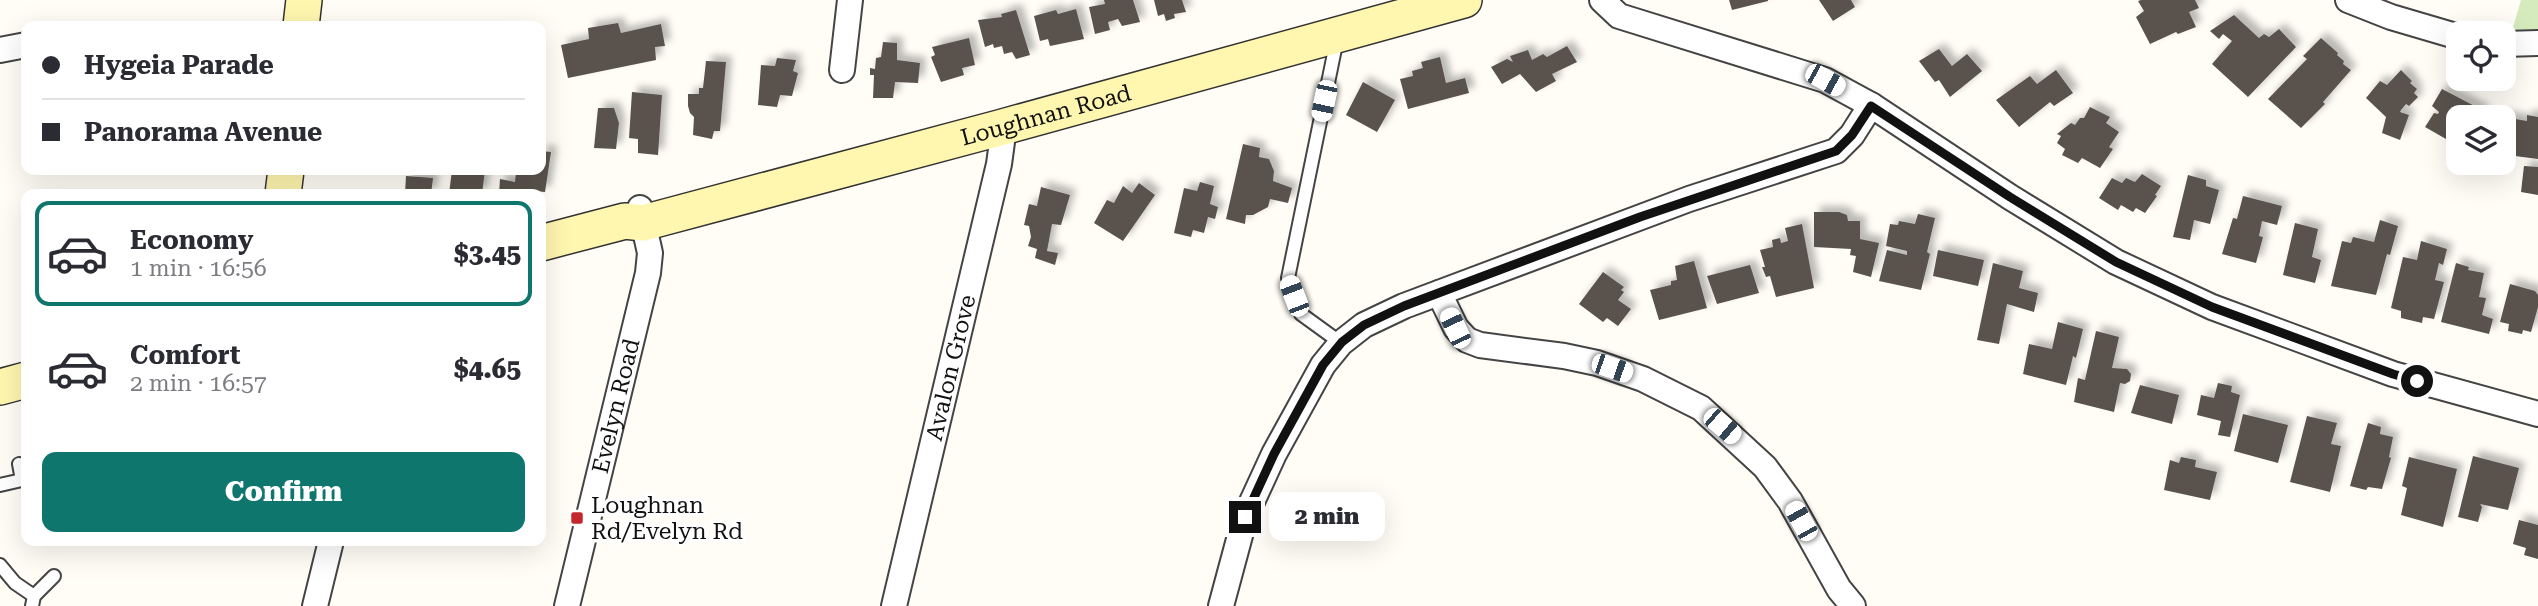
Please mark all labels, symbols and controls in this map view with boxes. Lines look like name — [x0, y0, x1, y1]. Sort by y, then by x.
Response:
map controls — [2446, 21, 2516, 175]
button: locate — [2446, 21, 2516, 91]
text: Hygeia Parade — [84, 50, 274, 80]
car — [1802, 61, 1849, 99]
car — [1310, 78, 1339, 124]
street label: Loughnan Road — [958, 79, 1134, 152]
button: layers — [2446, 105, 2516, 175]
text: Panorama Avenue — [84, 117, 322, 147]
icon: car — [46, 222, 109, 285]
text: Economy — [130, 225, 253, 255]
text: $3.45 — [454, 239, 521, 269]
text: 1 min · 16:56 — [130, 255, 267, 282]
car — [1277, 273, 1312, 319]
street label: Avalon Grove — [921, 292, 981, 443]
car — [1437, 305, 1474, 351]
street label: Evelyn Road — [587, 336, 646, 476]
icon: car — [46, 337, 109, 400]
text: Comfort — [130, 340, 240, 370]
car — [1589, 351, 1636, 385]
text: $4.65 — [454, 354, 521, 384]
route start — [2401, 365, 2433, 397]
text: 2 min · 16:57 — [130, 370, 267, 397]
car — [1700, 404, 1745, 448]
button: Confirm — [42, 452, 525, 532]
place label: Loughnan Rd/Evelyn Rd — [591, 492, 743, 545]
callout: 2 min — [1270, 492, 1385, 542]
car — [1782, 498, 1821, 544]
route end — [1229, 501, 1261, 533]
text: 2 min — [1295, 503, 1359, 530]
marker: Loughnan Rd/Evelyn Rd — [569, 510, 585, 526]

